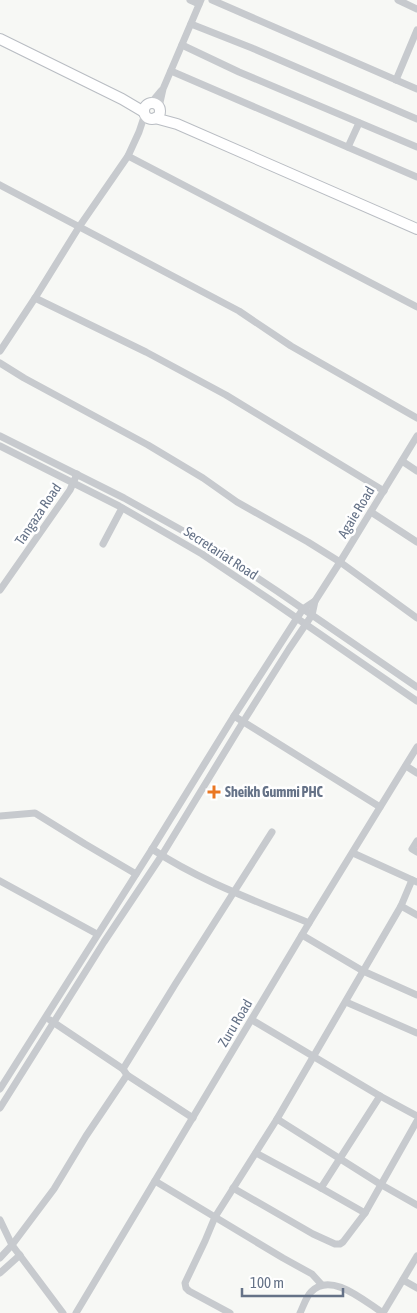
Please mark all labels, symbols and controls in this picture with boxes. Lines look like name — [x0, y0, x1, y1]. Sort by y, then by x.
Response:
street label: Tangaza Road — [12, 480, 64, 548]
street label: Agaie Road — [334, 483, 378, 541]
street label: Secretariat Road — [181, 523, 261, 583]
place label: Sheikh Gummi PHC — [225, 784, 324, 800]
marker: Sheikh Gummi PHC — [207, 785, 221, 799]
street label: Zuru Road — [215, 996, 255, 1050]
scale bar — [242, 1266, 343, 1298]
text: 100 m — [250, 1274, 284, 1291]

